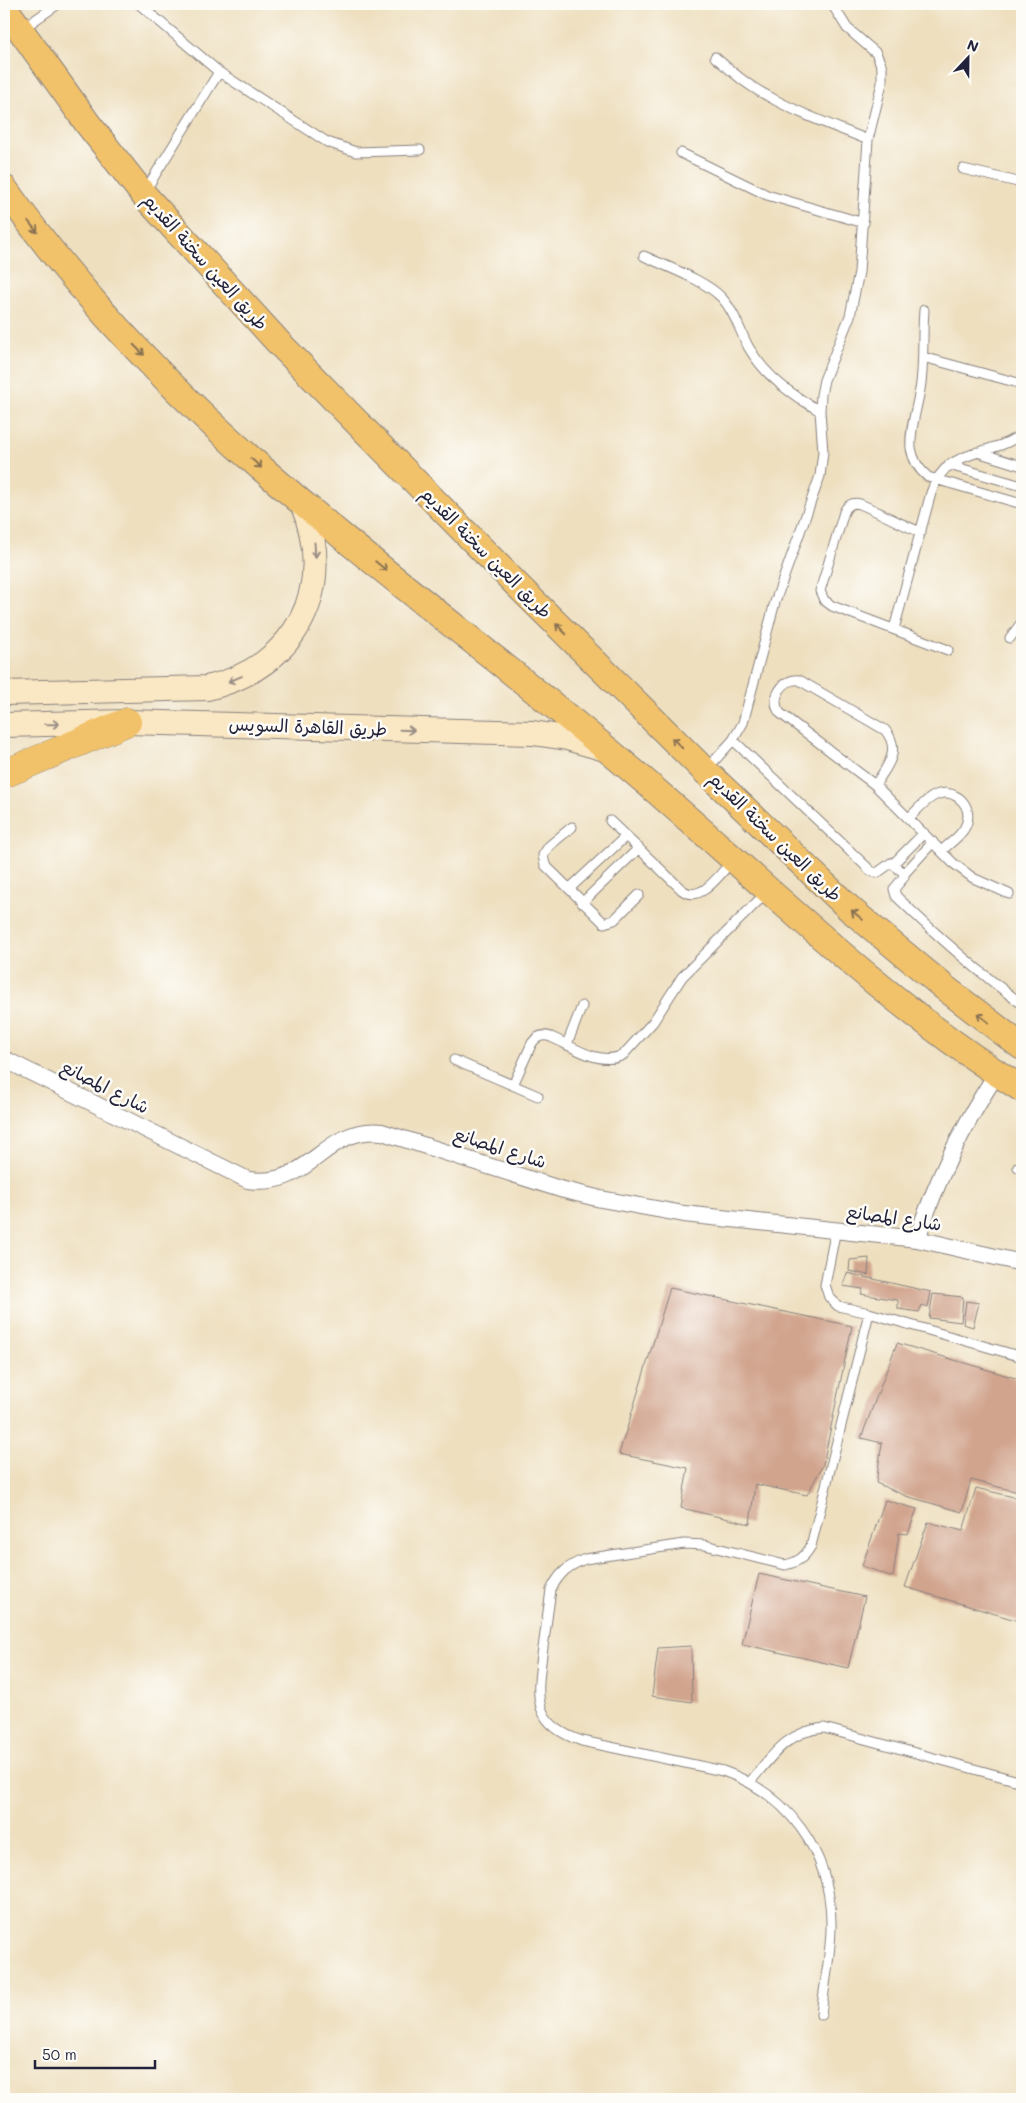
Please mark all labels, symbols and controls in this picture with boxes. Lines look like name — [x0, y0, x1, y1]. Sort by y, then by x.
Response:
north arrow — [944, 32, 994, 82]
text: N — [965, 35, 982, 56]
street label: طريق العين سخنة القديم — [136, 188, 274, 337]
one-way arrow — [27, 220, 38, 233]
one-way arrow — [133, 344, 145, 356]
one-way arrow — [249, 457, 262, 468]
street label: طريق العين سخنة القديم — [414, 481, 558, 625]
one-way arrow — [310, 542, 319, 558]
one-way arrow — [374, 561, 387, 572]
one-way arrow — [555, 622, 567, 635]
one-way arrow — [228, 675, 243, 684]
street label: طريق القاهرة السويس — [228, 711, 388, 741]
one-way arrow — [44, 719, 60, 729]
one-way arrow — [399, 725, 415, 735]
one-way arrow — [670, 737, 683, 749]
street label: طريق العين سخنة القديم — [702, 766, 848, 908]
one-way arrow — [851, 910, 864, 921]
one-way arrow — [977, 1013, 990, 1024]
street label: شارع المصانع — [56, 1054, 154, 1120]
street label: شارع المصانع — [450, 1121, 550, 1175]
street label: شارع المصانع — [845, 1198, 943, 1238]
scale bar — [35, 2038, 155, 2070]
text: 50 m — [42, 2044, 77, 2064]

